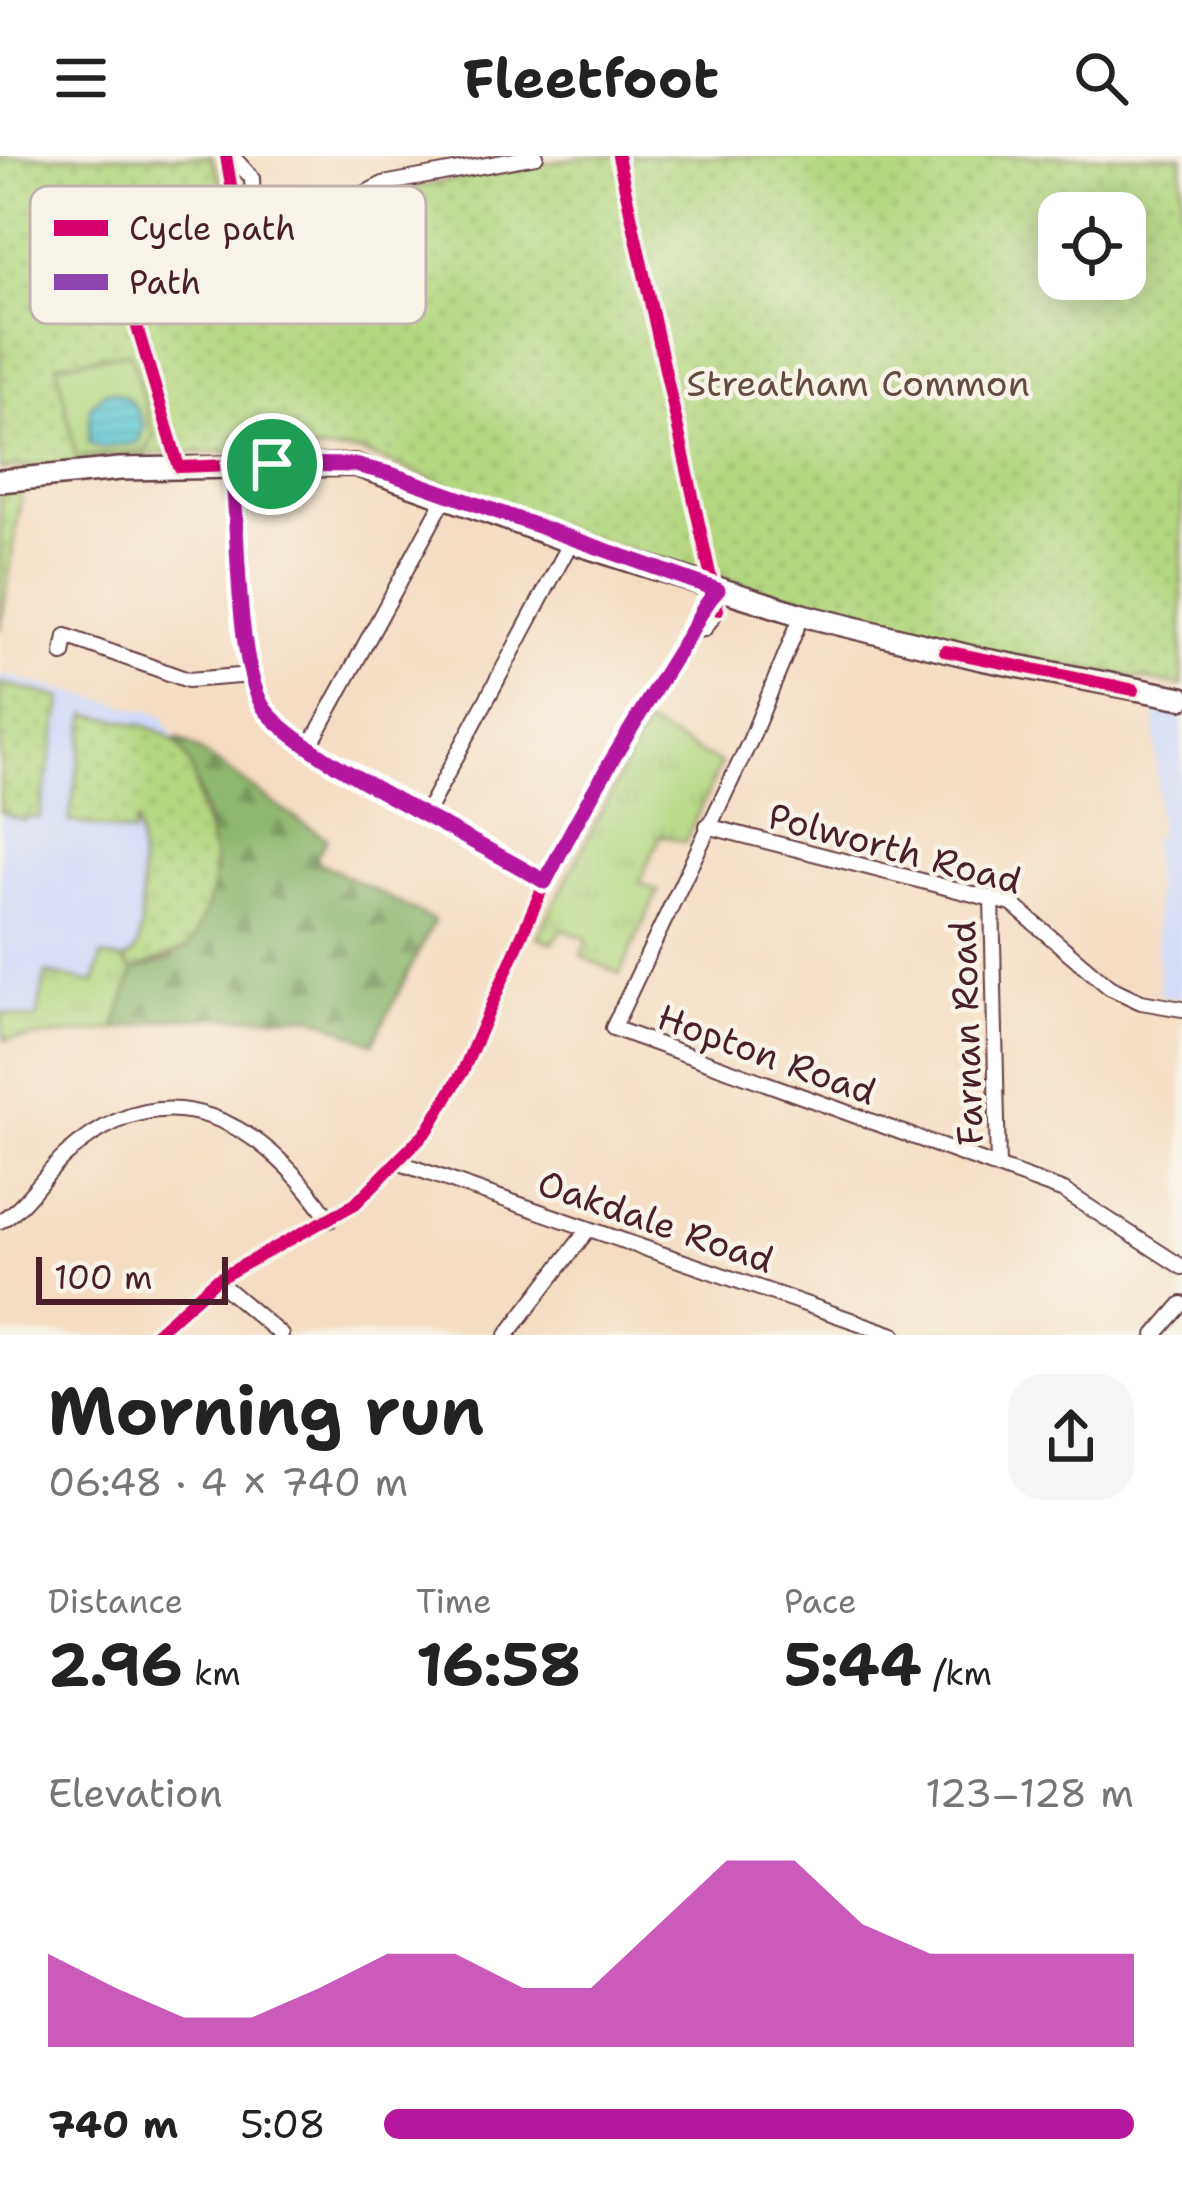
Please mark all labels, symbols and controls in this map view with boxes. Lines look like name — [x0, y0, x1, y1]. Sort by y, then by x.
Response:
text: Fleetfoot — [463, 42, 719, 114]
icon: menu — [48, 45, 114, 111]
icon: search — [1068, 45, 1134, 111]
legend — [30, 186, 426, 324]
map controls — [1038, 192, 1146, 300]
button: locate — [1038, 192, 1146, 300]
text: Cycle path — [129, 206, 296, 251]
text: Path — [129, 260, 201, 305]
park label: Streatham Common — [686, 359, 1030, 408]
pin — [221, 413, 323, 515]
icon: arrive — [239, 431, 305, 497]
street label: Polworth Road — [763, 791, 1027, 906]
street label: Farnan Road — [938, 920, 995, 1146]
street label: Hopton Road — [651, 992, 883, 1117]
street label: Oakdale Road — [531, 1158, 780, 1285]
scale bar — [36, 1251, 228, 1304]
text: 100 m — [54, 1255, 153, 1300]
text: Morning run — [48, 1367, 484, 1455]
button: share — [1008, 1374, 1134, 1500]
text: 06:48 · 4 × 740 m — [48, 1456, 408, 1508]
text: Distance — [48, 1579, 183, 1624]
text: Time — [416, 1579, 492, 1624]
text: Pace — [784, 1579, 857, 1624]
text: 2.96 — [48, 1624, 183, 1704]
text: 16:58 — [416, 1624, 581, 1704]
text: 5:44 — [784, 1624, 922, 1704]
text: km — [183, 1651, 241, 1696]
text: /km — [922, 1651, 992, 1696]
text: Elevation — [48, 1767, 223, 1819]
text: 123–128 m — [925, 1767, 1134, 1819]
text: 740 m — [48, 2098, 178, 2150]
text: 5:08 — [240, 2098, 326, 2150]

